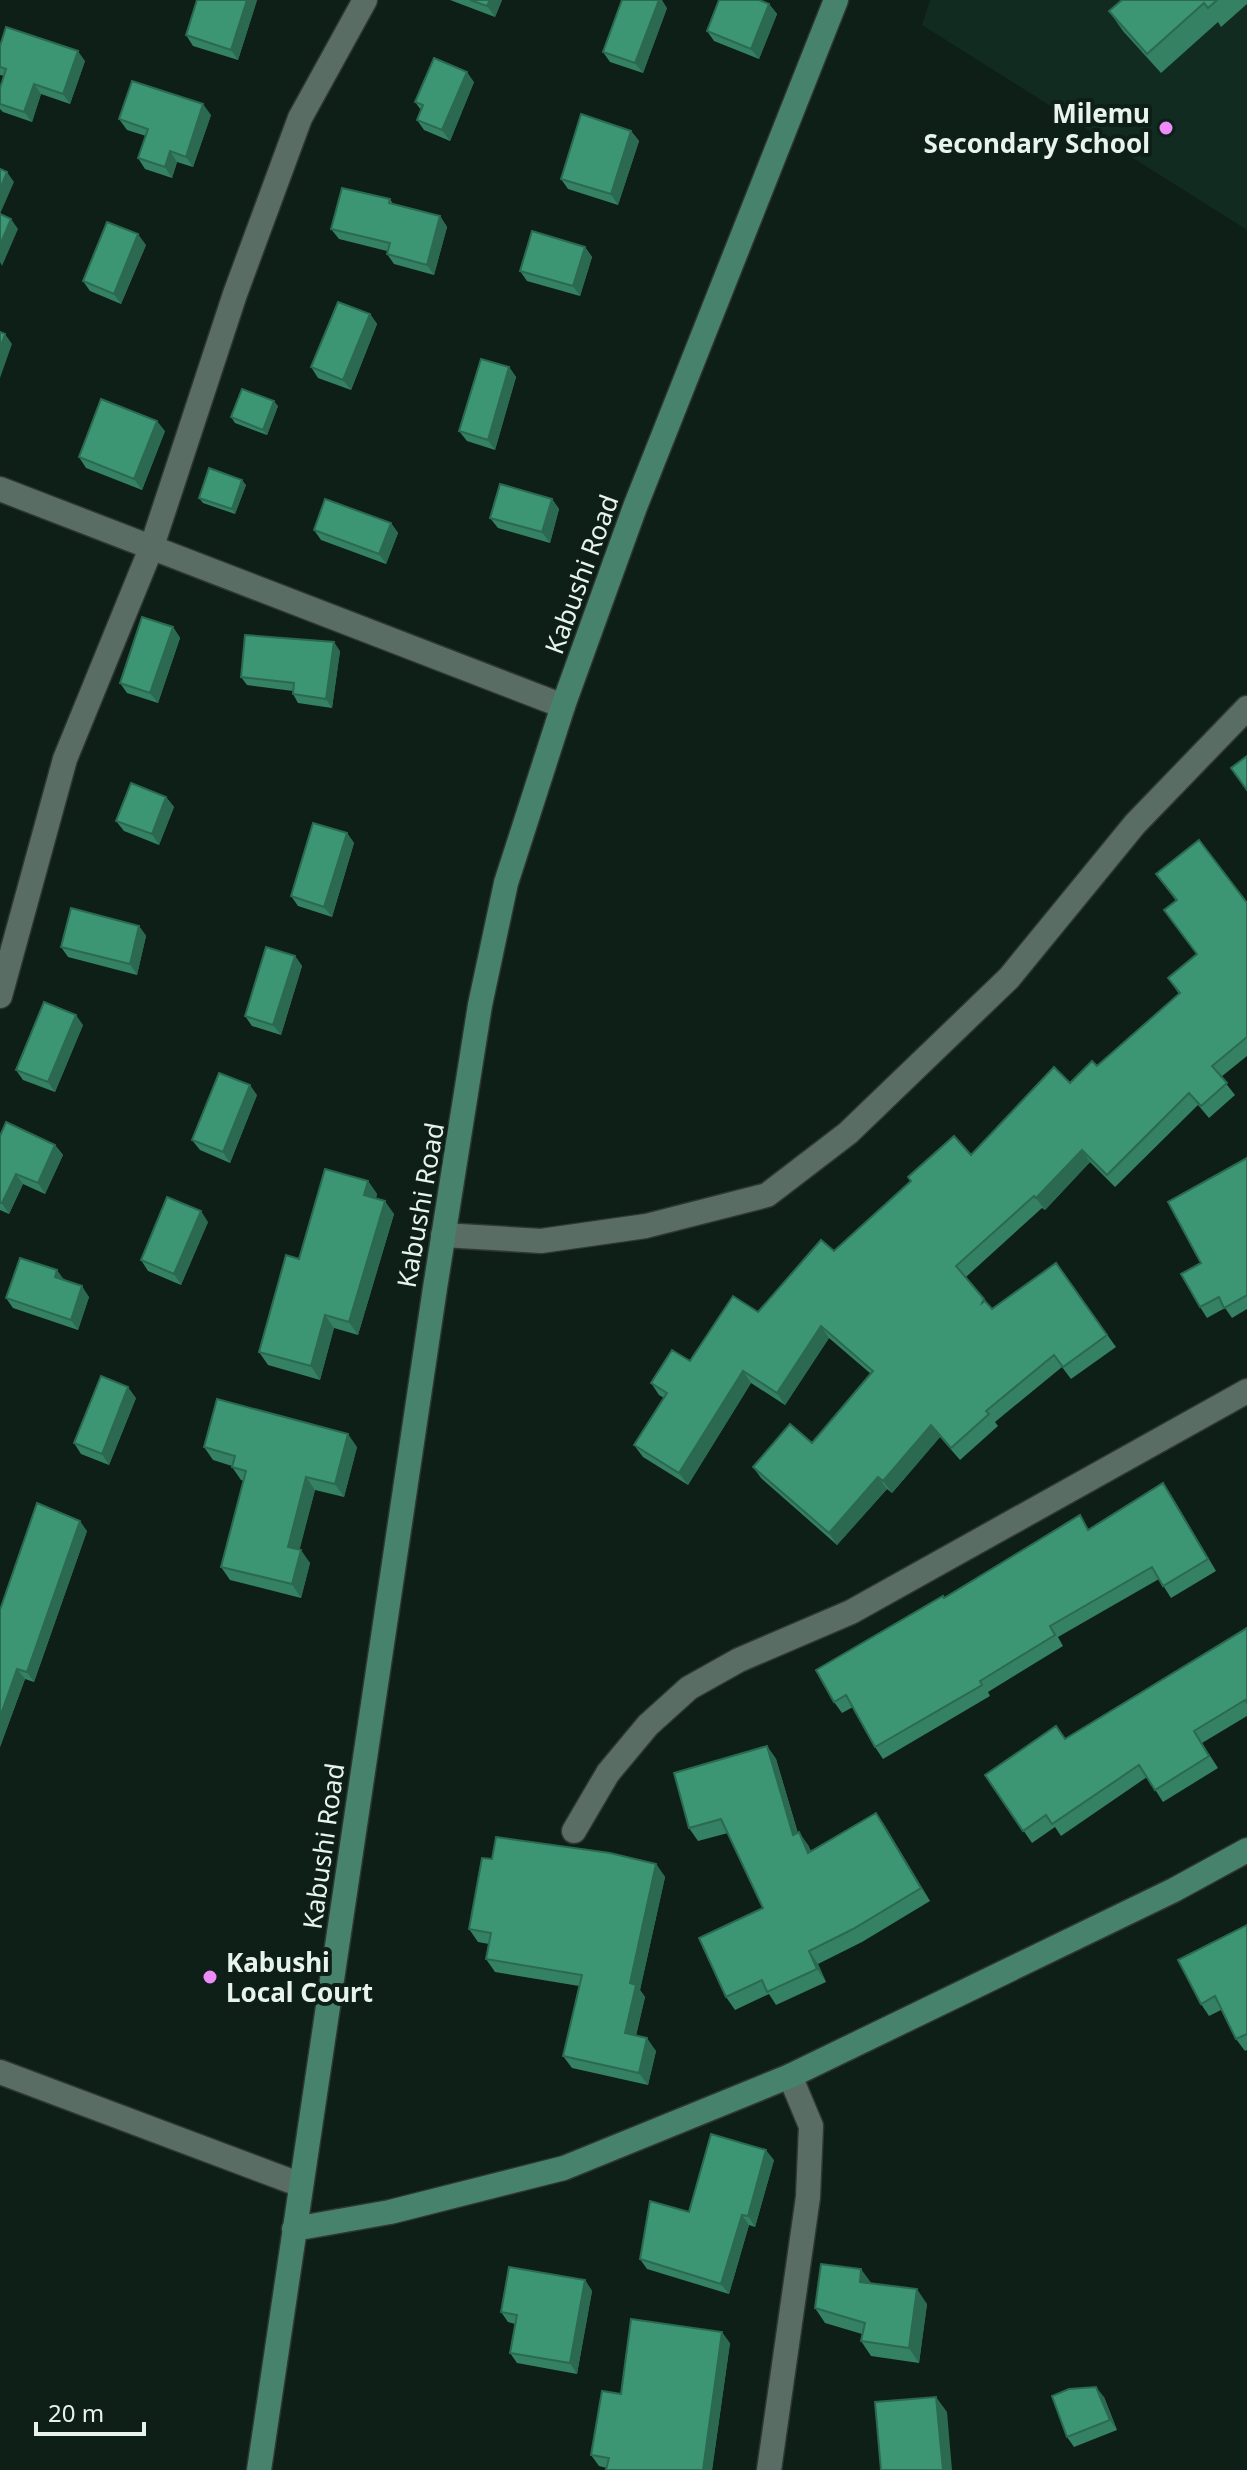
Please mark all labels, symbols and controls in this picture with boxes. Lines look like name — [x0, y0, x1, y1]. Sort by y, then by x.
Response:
place label: Milemu Secondary School — [923, 95, 1150, 161]
marker: Milemu Secondary School — [1157, 119, 1175, 137]
street label: Kabushi Road — [535, 489, 627, 659]
street label: Kabushi Road — [388, 1120, 452, 1290]
street label: Kabushi Road — [294, 1761, 352, 1931]
place label: Kabushi Local Court — [226, 1944, 373, 2010]
marker: Kabushi Local Court — [201, 1968, 219, 1986]
scale bar — [36, 2386, 144, 2436]
text: 20 m — [48, 2396, 104, 2429]

